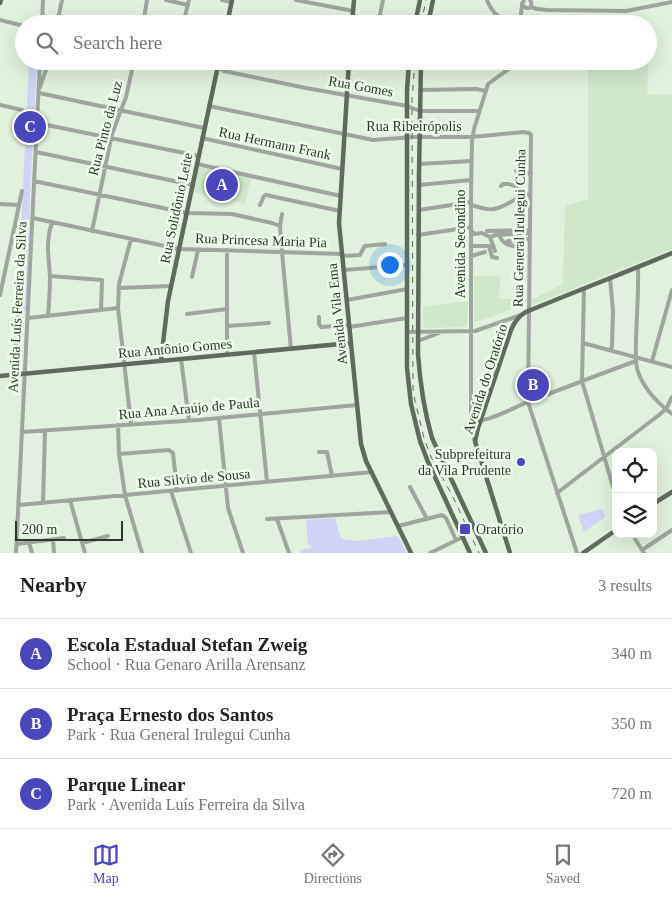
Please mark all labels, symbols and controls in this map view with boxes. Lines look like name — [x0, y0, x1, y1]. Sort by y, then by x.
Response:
search box — [15, 15, 657, 70]
icon: search — [33, 29, 61, 57]
text: Search here — [73, 32, 162, 53]
street label: Rua Gomes — [327, 73, 395, 100]
street label: Rua Pinto da Luz — [86, 79, 125, 177]
pin: C — [14, 108, 46, 146]
street label: Rua Ribeirópolis — [366, 119, 462, 134]
street label: Rua Hermann Frank — [217, 124, 332, 163]
street label: Rua General Irulegui Cunha — [511, 148, 528, 307]
street label: Rua Solidônio Leite — [157, 151, 196, 265]
pin: A — [206, 166, 238, 204]
street label: Avenida Secondino — [453, 190, 468, 299]
street label: Avenida Luís Ferreira da Silva — [6, 220, 30, 393]
street label: Rua Princesa Maria Pia — [195, 231, 328, 250]
your location — [377, 252, 403, 278]
street label: Avenida Vila Ema — [325, 262, 350, 365]
street label: Avenida do Oratório — [461, 322, 510, 436]
street label: Rua Antônio Gomes — [117, 336, 233, 361]
pin: B — [517, 366, 549, 404]
street label: Rua Ana Araújo de Paula — [118, 395, 261, 422]
place label: Subprefeitura da Vila Prudente — [418, 447, 512, 478]
map controls — [612, 448, 657, 538]
button: locate — [612, 448, 657, 493]
marker: Subprefeitura da Vila Prudente — [515, 456, 527, 468]
street label: Rua Silvio de Sousa — [137, 466, 252, 491]
button: layers — [612, 493, 657, 538]
scale bar — [15, 518, 122, 541]
text: 200 m — [22, 522, 57, 537]
marker: Oratório — [458, 522, 472, 536]
place label: Oratório — [476, 522, 523, 537]
text: Nearby — [20, 573, 87, 597]
text: 3 results — [598, 577, 652, 594]
text: Escola Estadual Stefan Zweig — [67, 634, 307, 655]
text: A — [30, 645, 42, 662]
text: 340 m — [612, 645, 652, 662]
text: School · Rua Genaro Arilla Arensanz — [67, 656, 306, 673]
text: Praça Ernesto dos Santos — [67, 704, 273, 725]
text: B — [31, 715, 41, 732]
text: 350 m — [612, 715, 652, 732]
text: Park · Rua General Irulegui Cunha — [67, 726, 290, 743]
text: Parque Linear — [67, 774, 185, 795]
text: C — [30, 785, 42, 802]
text: 720 m — [612, 785, 652, 802]
text: Park · Avenida Luís Ferreira da Silva — [67, 796, 305, 813]
tab: Map — [92, 841, 120, 887]
tab: Directions — [304, 841, 362, 887]
tab: Saved — [546, 841, 580, 887]

